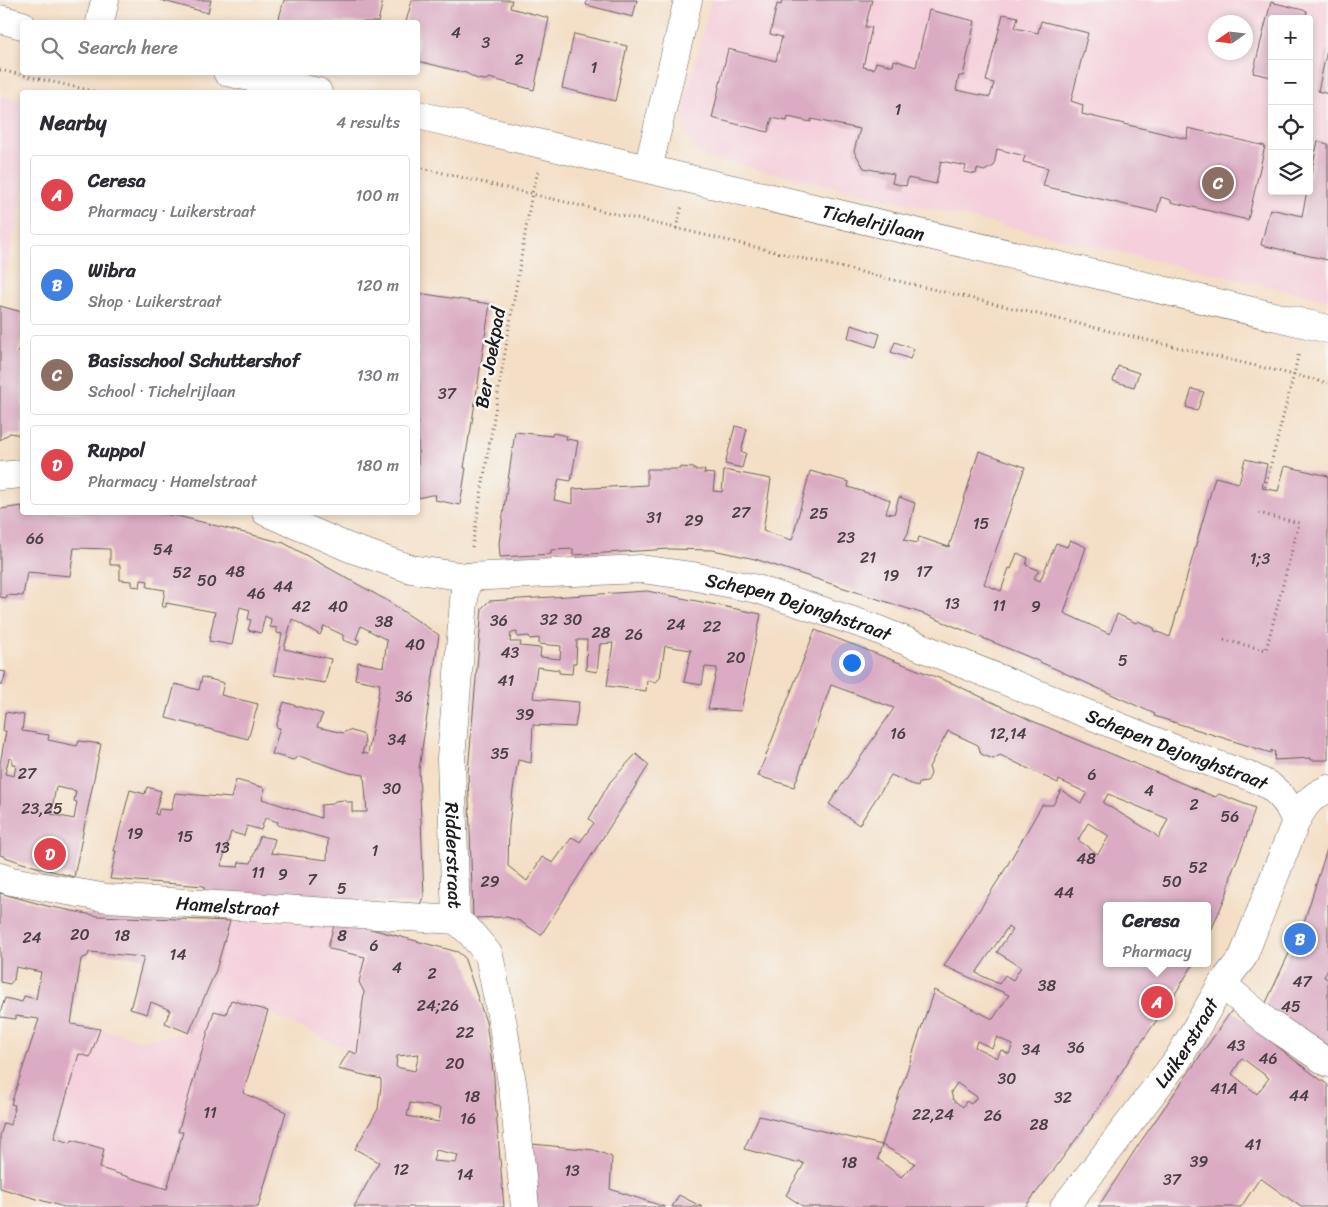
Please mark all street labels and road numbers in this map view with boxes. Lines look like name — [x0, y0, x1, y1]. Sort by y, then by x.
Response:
street label: Tichelrijlaan — [819, 194, 928, 250]
street label: Ber Joekpad — [465, 303, 515, 411]
street label: Schepen Dejonghstraat — [703, 563, 898, 651]
street label: Schepen Dejonghstraat — [1081, 699, 1275, 800]
street label: Ridderstraat — [436, 802, 472, 909]
street label: Hamelstraat — [175, 886, 282, 925]
street label: Luikerstraat — [1145, 990, 1228, 1095]

